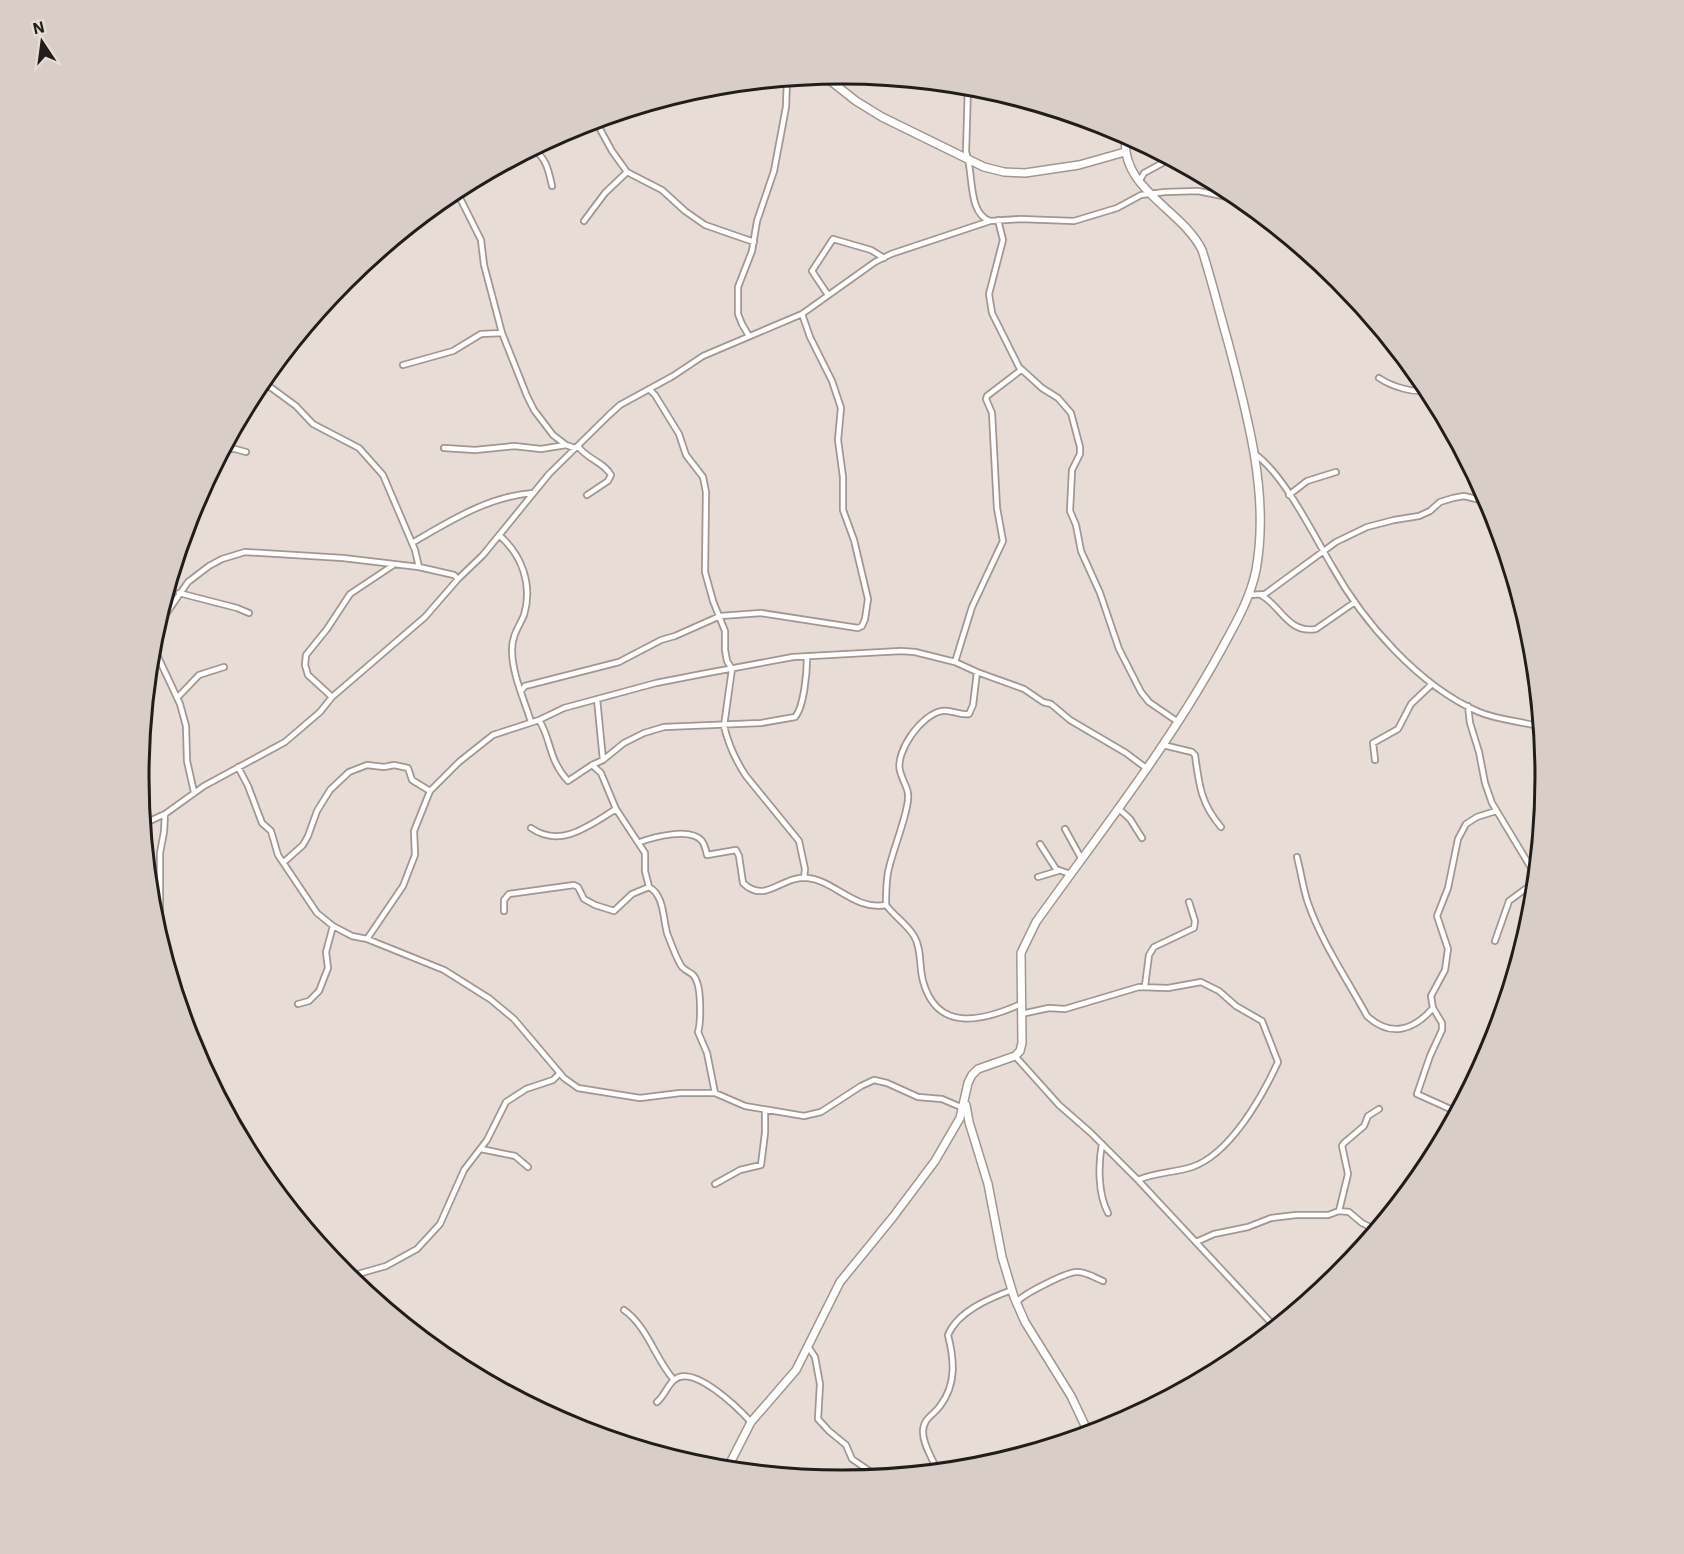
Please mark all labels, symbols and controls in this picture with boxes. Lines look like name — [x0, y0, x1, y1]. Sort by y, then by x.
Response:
north arrow — [12, 12, 72, 72]
text: N — [31, 16, 47, 38]

